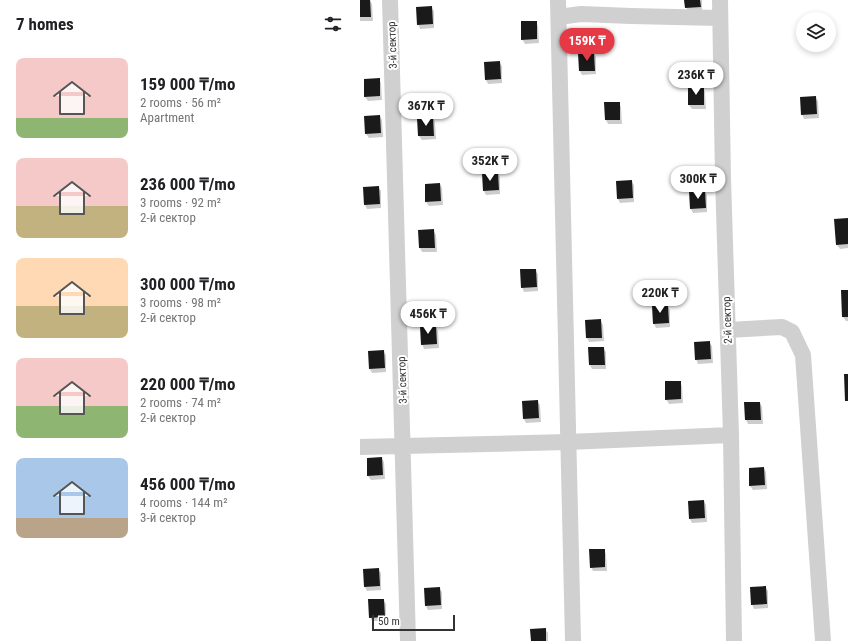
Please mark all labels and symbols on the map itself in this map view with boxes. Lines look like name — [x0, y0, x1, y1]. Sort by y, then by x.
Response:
street label: 3-й сектор — [385, 21, 400, 69]
pin: 159K ₸ — [554, 28, 620, 62]
pin: 236K ₸ — [663, 62, 729, 96]
pin: 367K ₸ — [393, 93, 459, 127]
pin: 352K ₸ — [457, 148, 523, 182]
pin: 300K ₸ — [665, 166, 731, 200]
pin: 220K ₸ — [627, 280, 693, 314]
street label: 2-й сектор — [720, 296, 735, 344]
pin: 456K ₸ — [395, 301, 461, 335]
street label: 3-й сектор — [395, 356, 410, 404]
scale bar — [372, 613, 455, 632]

